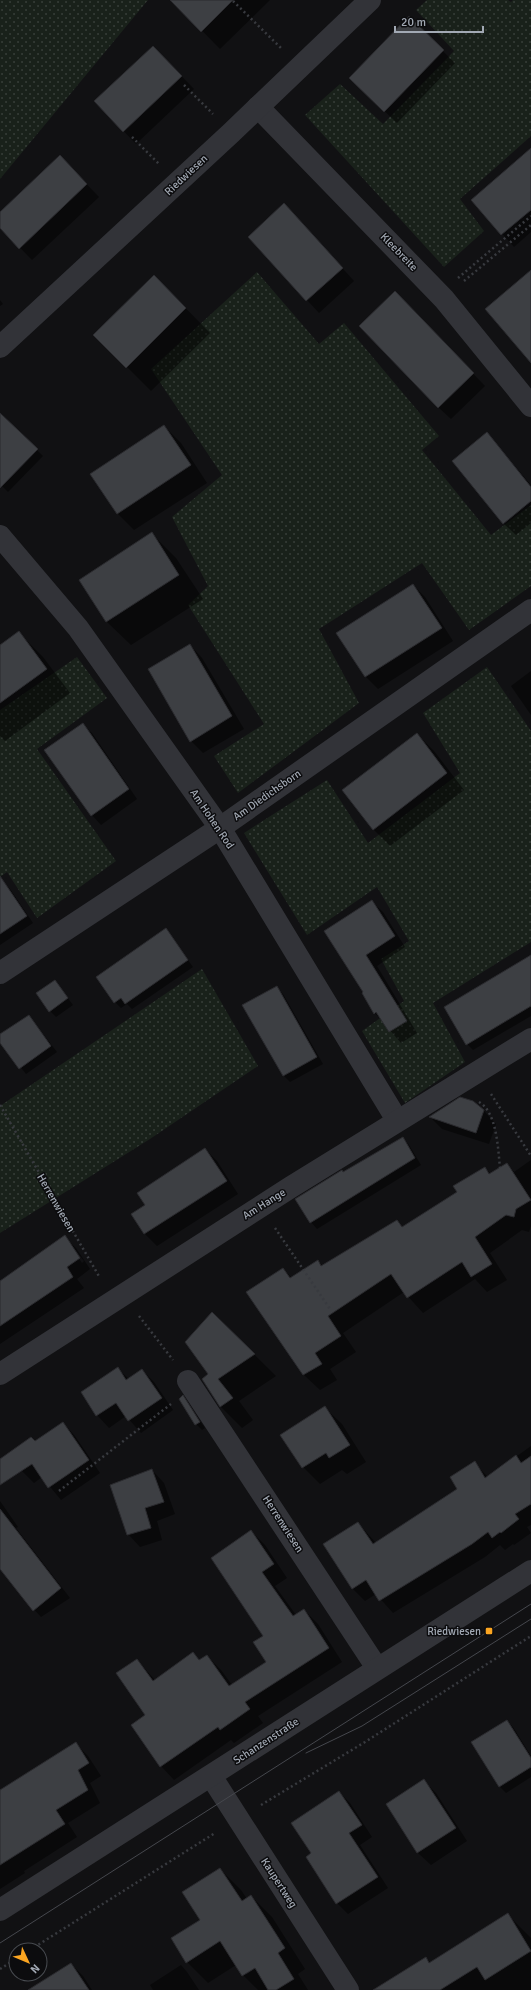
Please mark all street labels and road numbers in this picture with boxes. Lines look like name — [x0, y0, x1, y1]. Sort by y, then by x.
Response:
street label: Riedwiesen — [162, 152, 210, 198]
street label: Kleebreite — [378, 230, 420, 274]
street label: Am Diedichsborn — [231, 767, 303, 823]
street label: Am Hohen Rod — [187, 787, 237, 851]
street label: Herrenwiesen — [34, 1172, 78, 1234]
street label: Am Hange — [240, 1186, 288, 1222]
street label: Herrenwiesen — [260, 1493, 306, 1555]
street label: Schanzenstraße — [231, 1715, 301, 1767]
street label: Kaupertweg — [258, 1856, 300, 1911]

